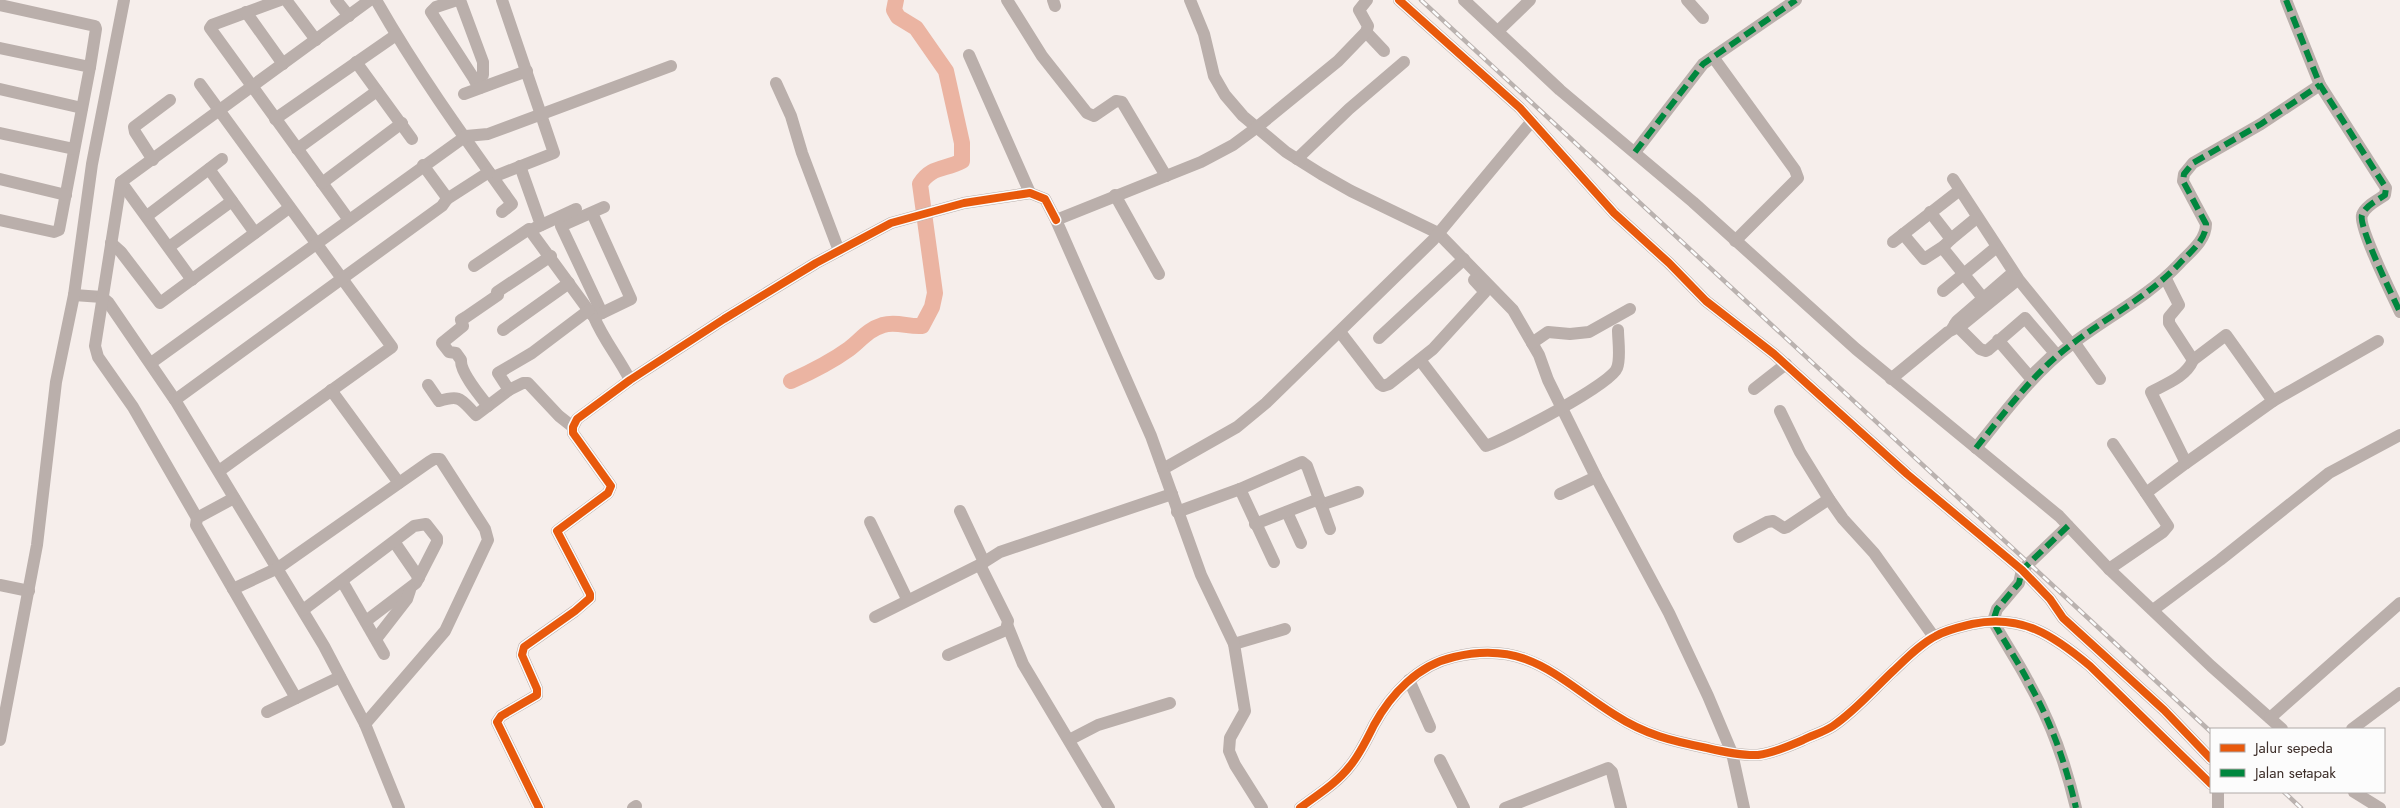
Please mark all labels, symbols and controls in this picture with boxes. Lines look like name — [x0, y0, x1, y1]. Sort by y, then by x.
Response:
legend — [2210, 728, 2385, 793]
text: Jalur sepeda — [2253, 737, 2333, 759]
text: Jalan setapak — [2253, 762, 2336, 784]

